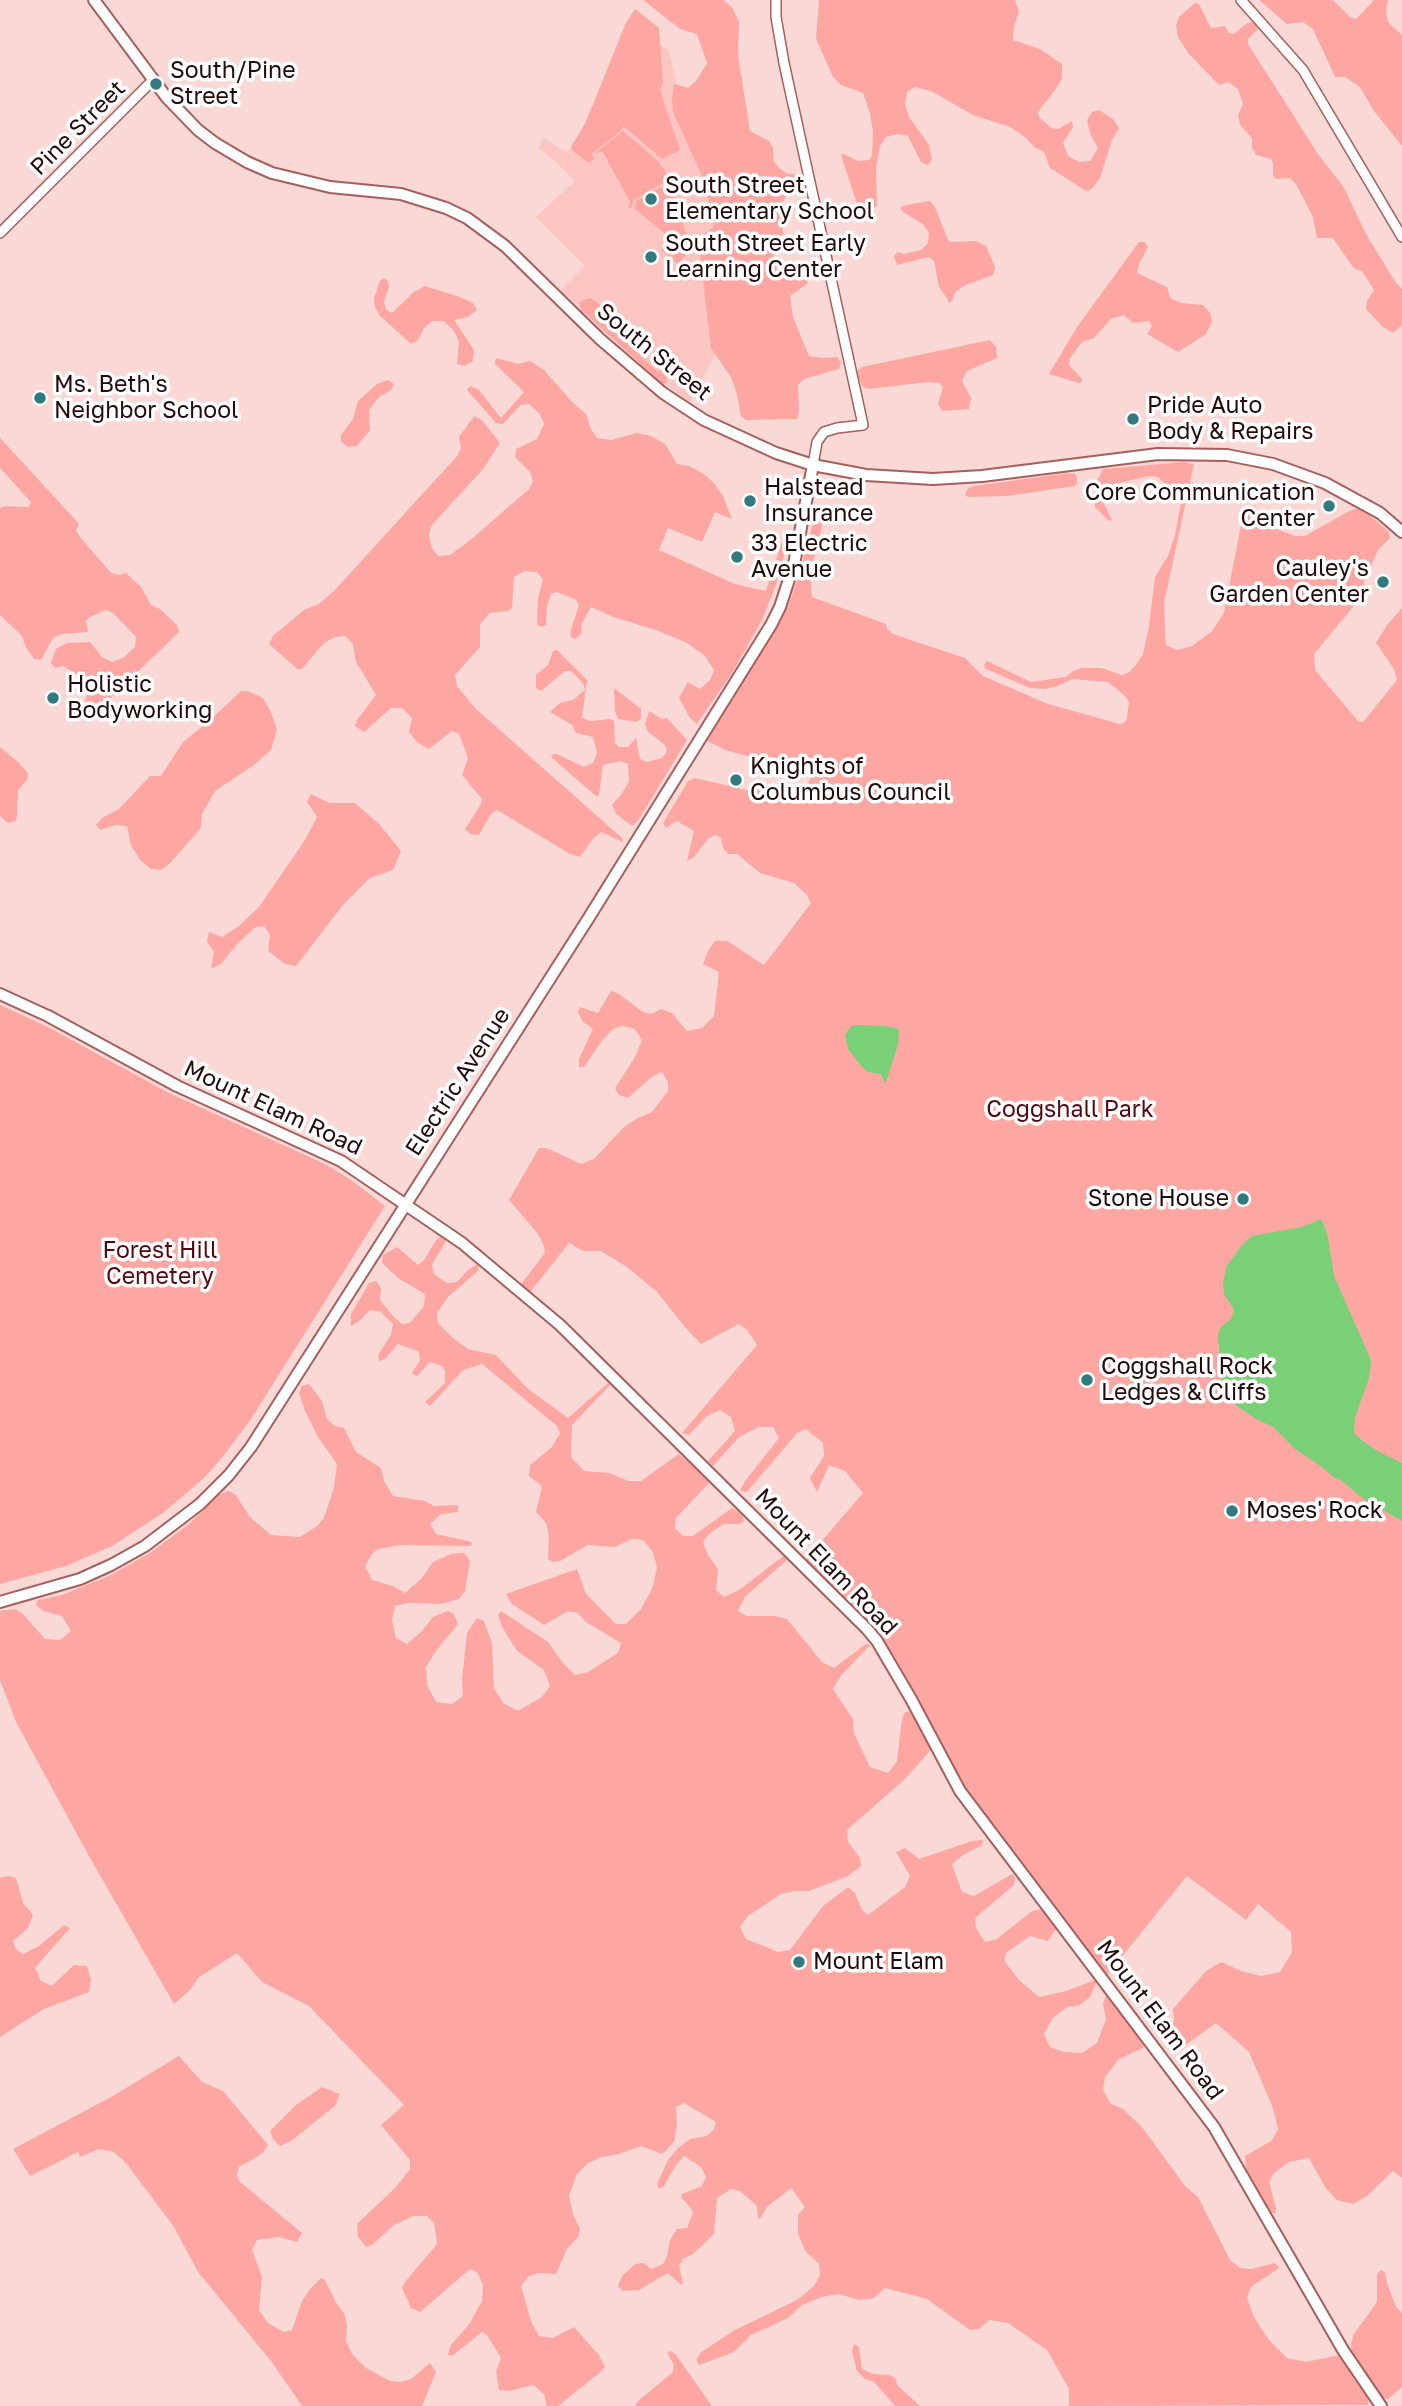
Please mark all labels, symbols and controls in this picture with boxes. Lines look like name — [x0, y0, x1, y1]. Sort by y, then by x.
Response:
place label: South/Pine Street — [170, 57, 296, 111]
street label: Pine Street — [25, 75, 131, 181]
marker: South/Pine Street — [148, 76, 164, 92]
place label: South Street Elementary School — [665, 172, 874, 226]
marker: South Street Elementary School — [643, 191, 659, 207]
place label: South Street Early Learning Center — [665, 230, 866, 284]
marker: South Street Early Learning Center — [643, 249, 659, 265]
street label: South Street — [591, 297, 717, 407]
place label: Ms. Beth's Neighbor School — [54, 371, 238, 425]
marker: Ms. Beth's Neighbor School — [32, 390, 48, 406]
place label: Pride Auto Body & Repairs — [1147, 392, 1313, 446]
marker: Pride Auto Body & Repairs — [1125, 411, 1141, 427]
place label: Halstead Insurance — [764, 474, 873, 528]
place label: Core Communication Center — [1085, 479, 1315, 533]
marker: Halstead Insurance — [742, 493, 758, 509]
marker: Core Communication Center — [1321, 498, 1337, 514]
place label: 33 Electric Avenue — [751, 530, 868, 584]
marker: 33 Electric Avenue — [729, 549, 745, 565]
place label: Cauley's Garden Center — [1209, 555, 1369, 609]
marker: Cauley's Garden Center — [1375, 574, 1391, 590]
place label: Holistic Bodyworking — [67, 671, 212, 725]
marker: Holistic Bodyworking — [45, 690, 61, 706]
place label: Knights of Columbus Council — [750, 753, 951, 807]
marker: Knights of Columbus Council — [728, 772, 744, 788]
street label: Electric Avenue — [400, 1003, 516, 1161]
street label: Mount Elam Road — [180, 1055, 366, 1161]
park label: Coggshall Park — [986, 1096, 1154, 1124]
place label: Stone House — [1088, 1185, 1229, 1213]
marker: Stone House — [1235, 1191, 1251, 1207]
park label: Forest Hill Cemetery — [103, 1237, 217, 1291]
place label: Coggshall Rock Ledges & Cliffs — [1101, 1353, 1273, 1407]
marker: Coggshall Rock Ledges & Cliffs — [1079, 1372, 1095, 1388]
street label: Mount Elam Road — [749, 1483, 903, 1641]
place label: Moses' Rock — [1246, 1497, 1383, 1525]
marker: Moses' Rock — [1224, 1503, 1240, 1519]
street label: Mount Elam Road — [1091, 1935, 1229, 2105]
place label: Mount Elam — [813, 1948, 944, 1976]
marker: Mount Elam — [791, 1954, 807, 1970]

